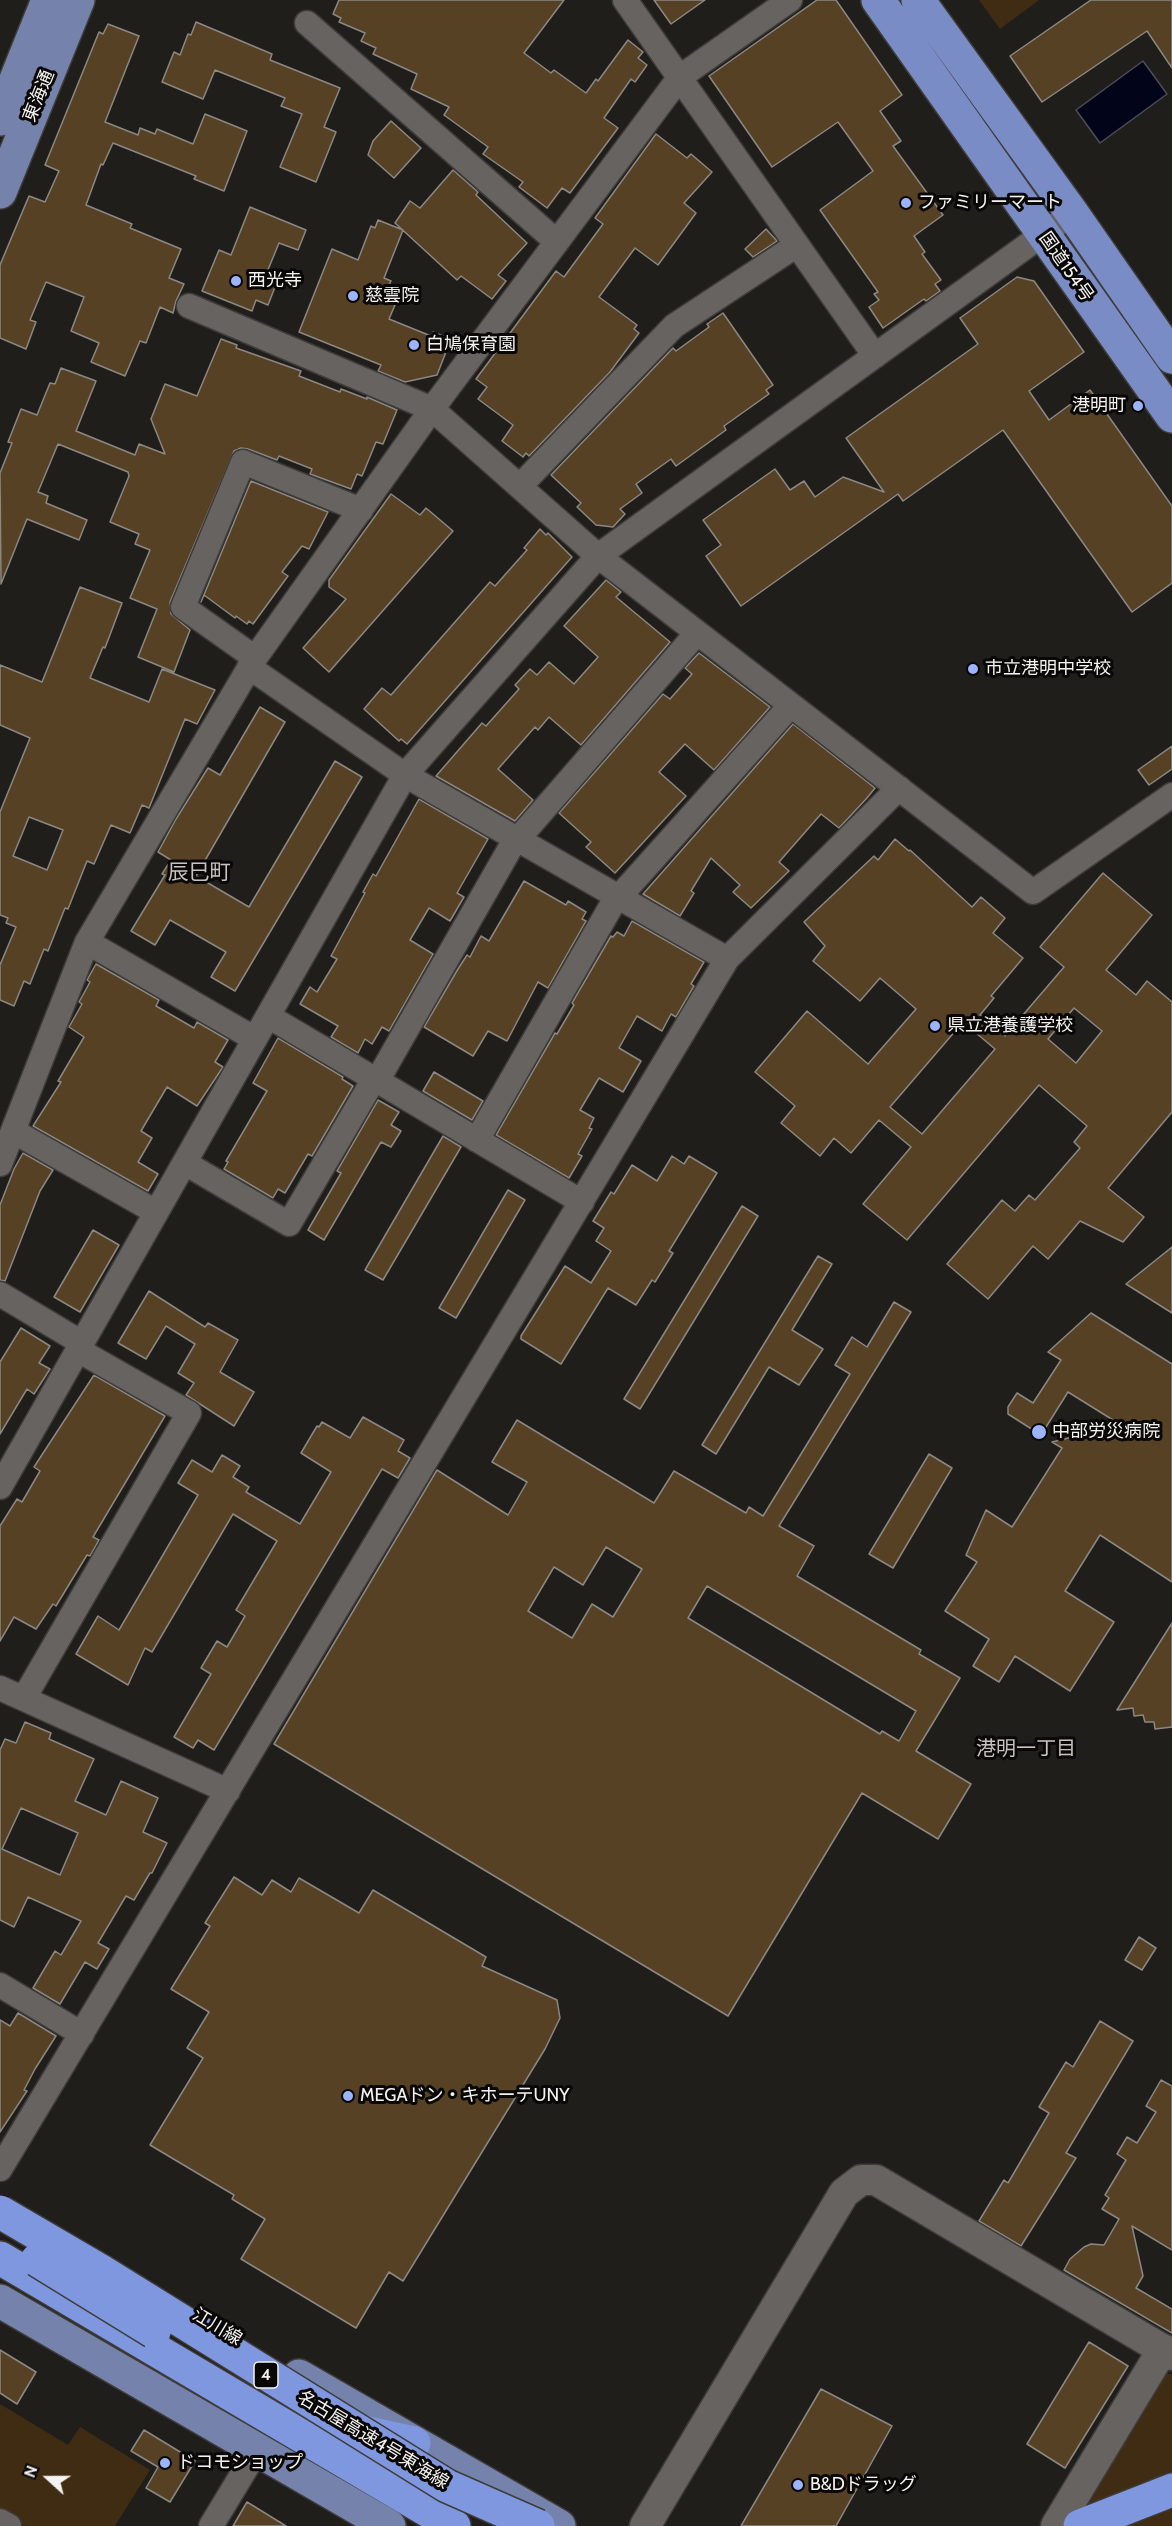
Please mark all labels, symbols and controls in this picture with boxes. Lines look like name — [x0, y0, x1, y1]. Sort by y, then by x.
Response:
street label: 東海通 — [19, 67, 59, 125]
place label: ファミリーマート — [918, 192, 1062, 214]
marker: ファミリーマート — [899, 196, 913, 210]
street label: 国道154号 — [1034, 228, 1098, 306]
place label: 西光寺 — [248, 270, 302, 292]
marker: 西光寺 — [229, 274, 243, 288]
place label: 慈雲院 — [365, 285, 419, 307]
marker: 慈雲院 — [346, 289, 360, 303]
place label: 白鳩保育園 — [426, 334, 516, 356]
marker: 白鳩保育園 — [407, 338, 421, 352]
place label: 港明町 — [1072, 395, 1126, 417]
marker: 港明町 — [1131, 399, 1145, 413]
place label: 市立港明中学校 — [985, 658, 1111, 680]
marker: 市立港明中学校 — [966, 662, 980, 676]
district label: 辰巳町 — [168, 860, 230, 886]
place label: 県立港養護学校 — [947, 1015, 1073, 1037]
marker: 県立港養護学校 — [928, 1019, 942, 1033]
place label: 中部労災病院 — [1052, 1421, 1160, 1443]
marker: 中部労災病院 — [1030, 1423, 1048, 1441]
district label: 港明一丁目 — [976, 1737, 1076, 1761]
place label: MEGAドン・キホーテUNY — [360, 2085, 569, 2107]
marker: MEGAドン・キホーテUNY — [341, 2089, 355, 2103]
street label: 江川線 — [188, 2304, 246, 2350]
road number: 4 — [254, 2362, 278, 2388]
street label: 名古屋高速4号東海線 — [294, 2386, 452, 2494]
north arrow — [18, 2448, 78, 2508]
place label: ドコモショップ — [177, 2452, 303, 2474]
marker: ドコモショップ — [158, 2456, 172, 2470]
text: N — [20, 2463, 42, 2480]
place label: B&Dドラッグ — [810, 2474, 917, 2496]
marker: B&Dドラッグ — [791, 2478, 805, 2492]

